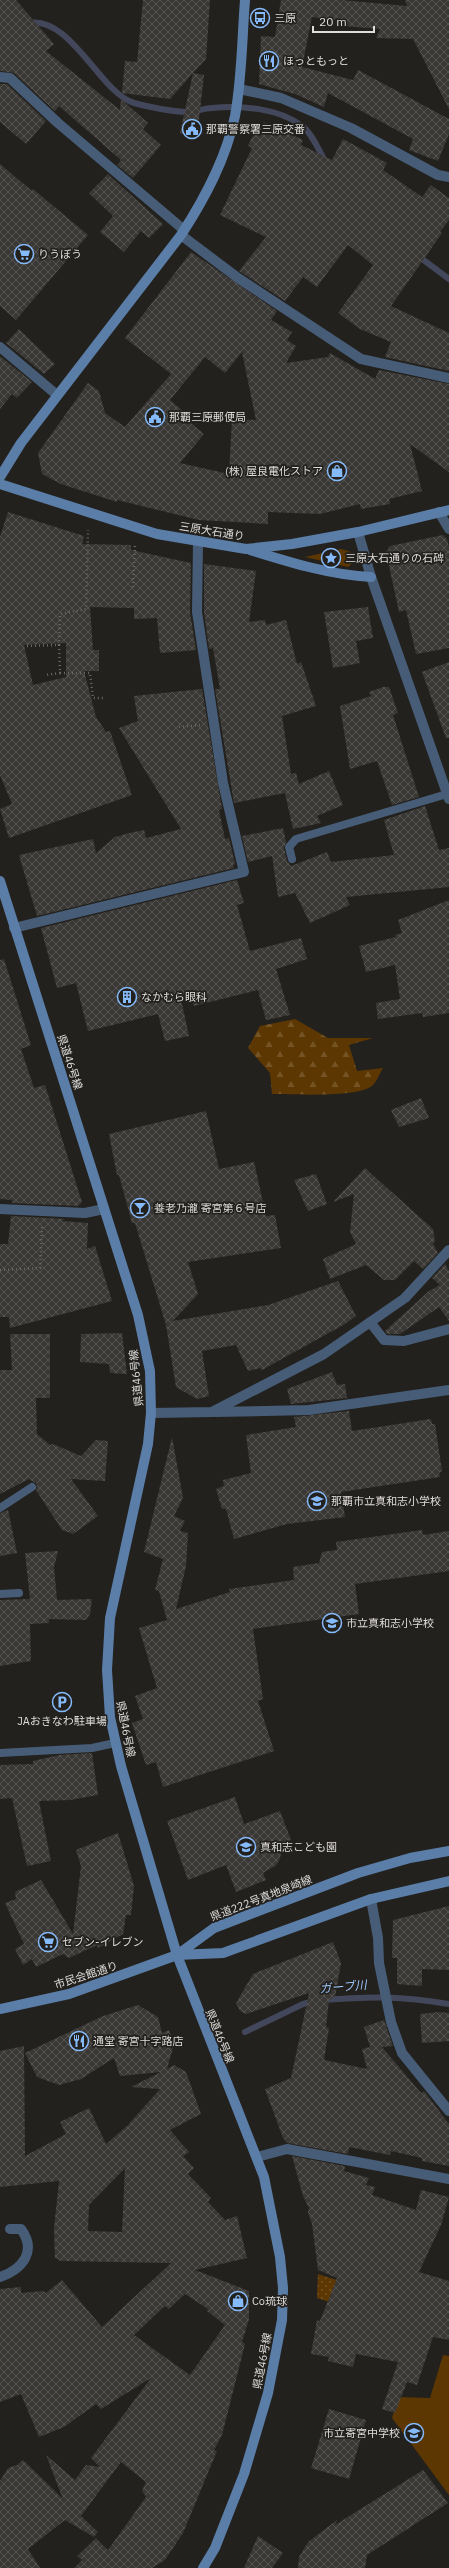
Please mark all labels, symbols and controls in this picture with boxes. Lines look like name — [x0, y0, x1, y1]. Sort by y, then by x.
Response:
bus stop icon: 三原 — [249, 7, 271, 29]
scale bar — [313, 8, 374, 34]
place label: 三原 — [274, 11, 296, 25]
text: 20 m — [319, 14, 347, 29]
restaurant icon: ほっともっと — [258, 50, 280, 72]
place label: ほっともっと — [283, 54, 349, 68]
public building icon: 那覇警察署三原交番 — [181, 118, 203, 140]
place label: 那覇警察署三原交番 — [206, 122, 305, 136]
supermarket icon: りうぼう — [13, 243, 35, 265]
place label: りうぼう — [38, 247, 82, 261]
public building icon: 那覇三原郵便局 — [144, 406, 166, 428]
place label: 那覇三原郵便局 — [169, 410, 246, 424]
shop icon: (株) 屋良電化ストア — [326, 460, 348, 482]
place label: (株) 屋良電化ストア — [225, 464, 323, 478]
street label: 三原大石通り — [178, 519, 246, 543]
place icon: 三原大石通りの石碑 — [320, 547, 342, 569]
place label: 三原大石通りの石碑 — [345, 551, 444, 565]
building icon: なかむら眼科 — [116, 986, 138, 1008]
place label: なかむら眼科 — [141, 990, 207, 1004]
street label: 県道46号線 — [55, 1033, 85, 1091]
bar icon: 養老乃瀧 寄宮第６号店 — [129, 1197, 151, 1219]
place label: 養老乃瀧 寄宮第６号店 — [154, 1201, 267, 1215]
street label: 県道46号線 — [126, 1349, 146, 1407]
school or university icon: 那覇市立真和志小学校 — [306, 1490, 328, 1512]
place label: 那覇市立真和志小学校 — [331, 1494, 441, 1508]
school or university icon: 市立真和志小学校 — [321, 1612, 343, 1634]
place label: 市立真和志小学校 — [346, 1616, 434, 1630]
parking icon: JAおきなわ駐車場 — [51, 1691, 73, 1713]
street label: 県道46号線 — [114, 1700, 138, 1758]
place label: JAおきなわ駐車場 — [17, 1714, 107, 1728]
school or university icon: 真和志こども園 — [235, 1836, 257, 1858]
place label: 真和志こども園 — [260, 1840, 337, 1854]
street label: 県道222号真地泉崎線 — [208, 1872, 314, 1924]
supermarket icon: セブン-イレブン — [37, 1931, 59, 1953]
place label: セブン-イレブン — [62, 1935, 143, 1949]
street label: 市民会館通り — [52, 1958, 120, 1992]
water label: ガーブ川 — [319, 1977, 369, 1996]
street label: 県道46号線 — [203, 2007, 237, 2065]
restaurant icon: 通堂 寄宮十字路店 — [68, 2030, 90, 2052]
place label: 通堂 寄宮十字路店 — [93, 2034, 184, 2048]
shop icon: Co琉球 — [227, 2290, 249, 2312]
place label: Co琉球 — [252, 2294, 288, 2308]
street label: 県道46号線 — [250, 2332, 274, 2390]
school or university icon: 市立寄宮中学校 — [403, 2422, 425, 2444]
place label: 市立寄宮中学校 — [323, 2426, 400, 2440]

